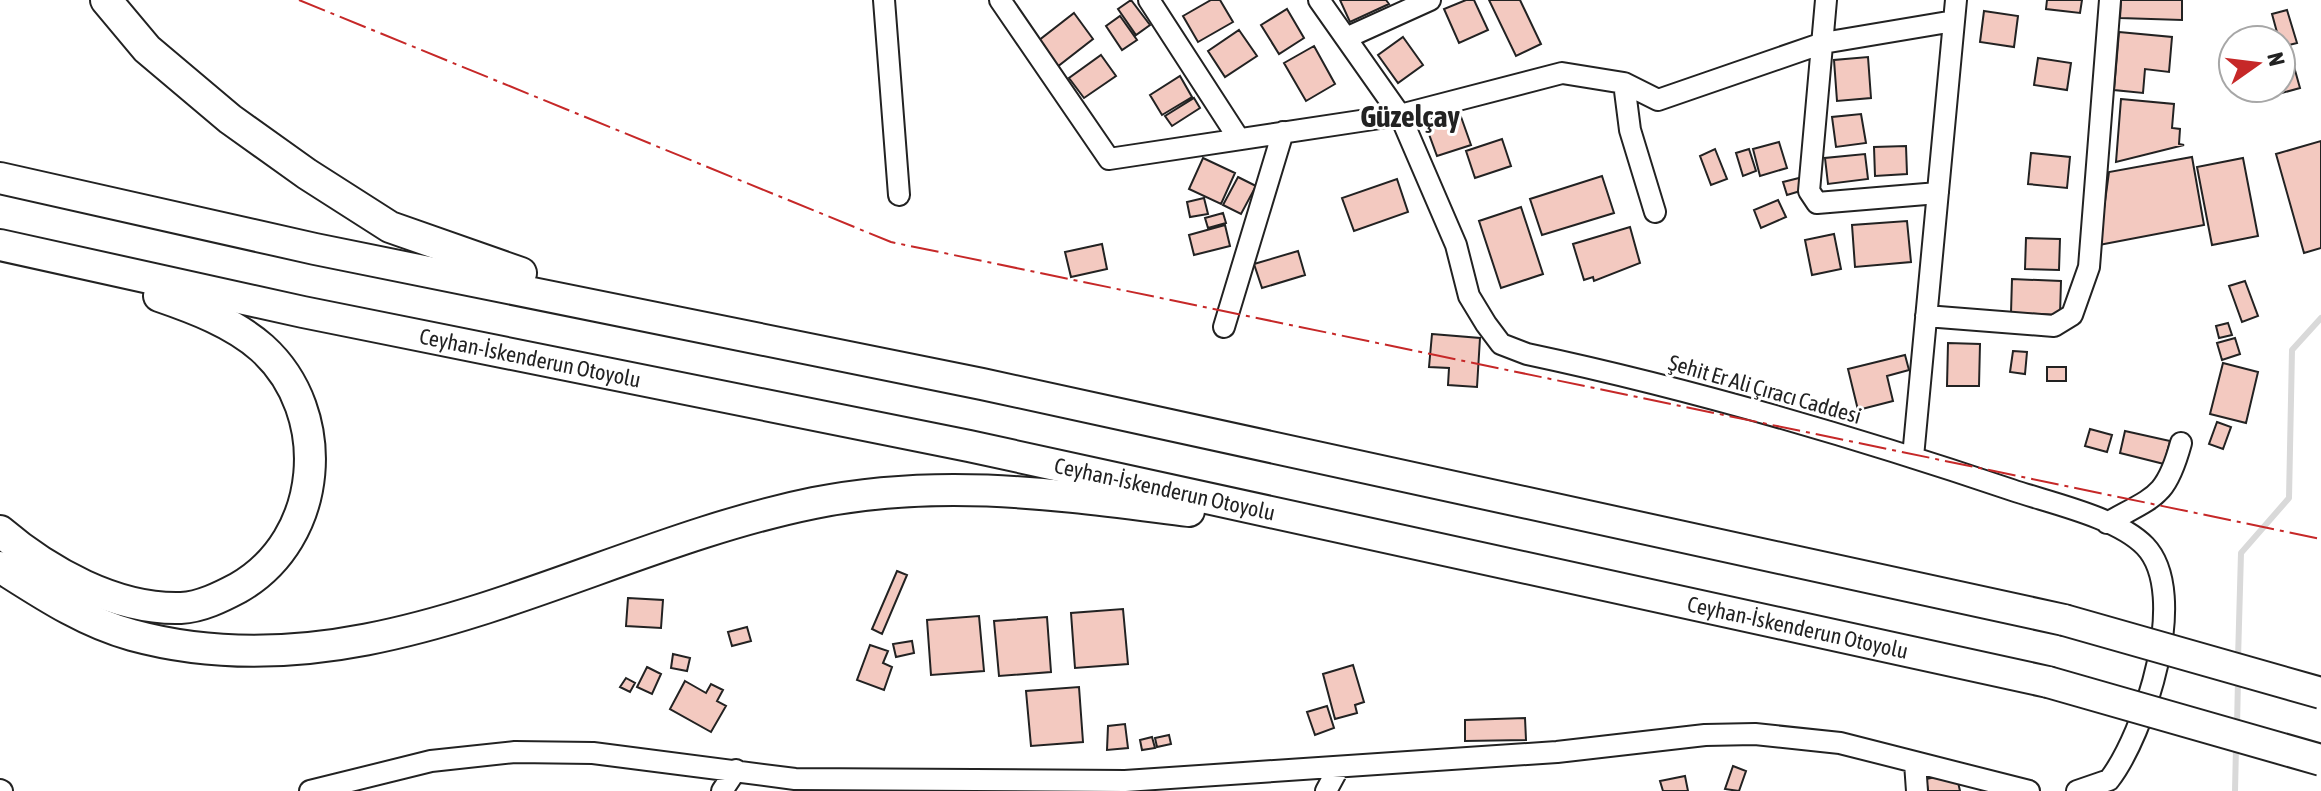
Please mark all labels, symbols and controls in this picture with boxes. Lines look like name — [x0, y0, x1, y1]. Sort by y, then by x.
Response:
north arrow — [2217, 24, 2297, 104]
text: N — [2262, 50, 2291, 69]
district label: Güzelçay — [1360, 99, 1460, 133]
street label: Ceyhan-İskenderun Otoyolu — [417, 323, 643, 393]
street label: Şehit Er Ali Çıracı Caddesi — [1666, 349, 1864, 429]
street label: Ceyhan-İskenderun Otoyolu — [1052, 452, 1278, 526]
street label: Ceyhan-İskenderun Otoyolu — [1685, 590, 1911, 664]

